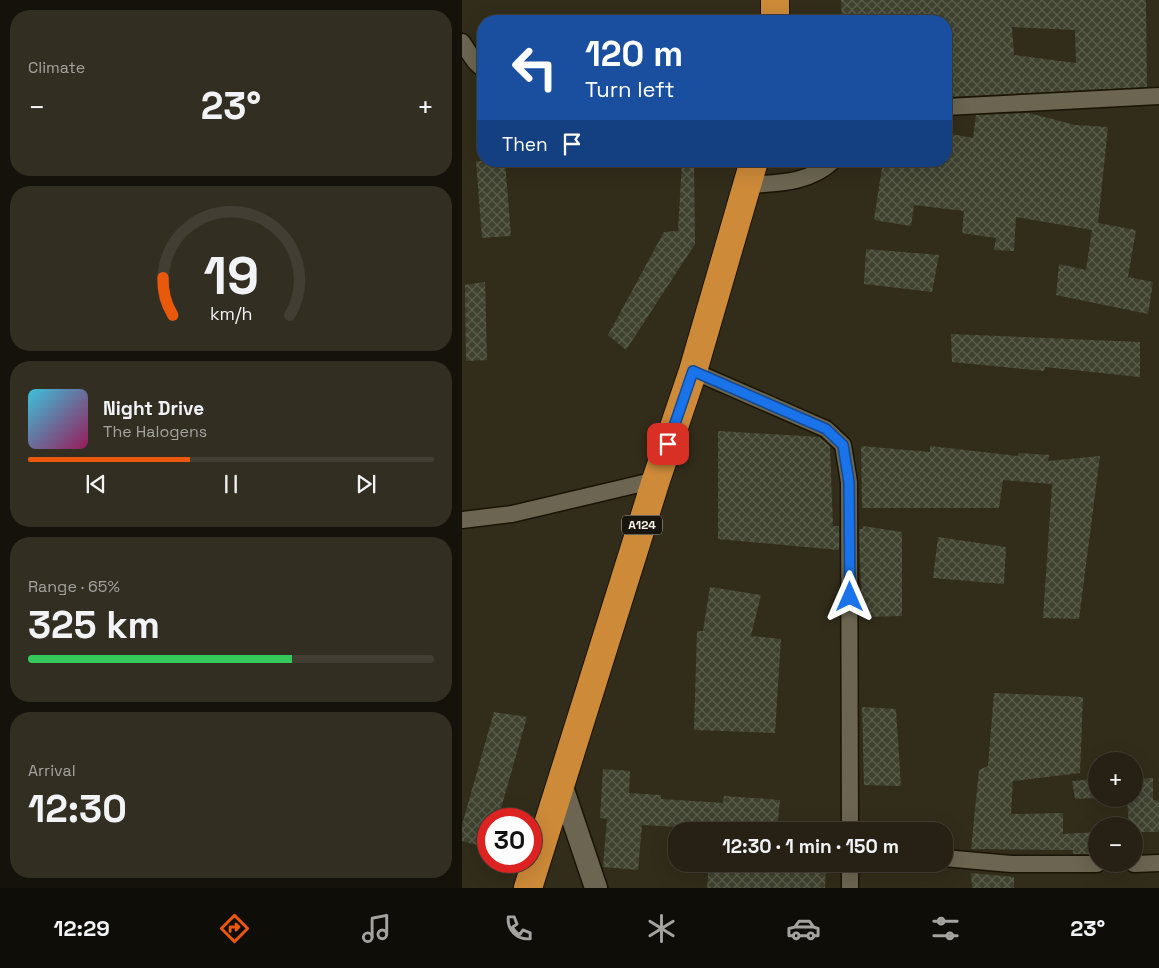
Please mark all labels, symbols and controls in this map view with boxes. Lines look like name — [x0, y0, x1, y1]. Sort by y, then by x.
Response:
text: 120 m — [585, 32, 683, 76]
icon: left — [502, 35, 567, 100]
text: Climate — [28, 57, 85, 78]
text: Turn left — [585, 75, 675, 103]
text: 23° — [201, 82, 261, 130]
text: − — [28, 89, 45, 125]
text: + — [417, 89, 434, 125]
icon: arrive — [558, 130, 586, 158]
text: Then — [502, 132, 548, 157]
text: 19 — [203, 243, 259, 309]
text: km/h — [210, 302, 252, 325]
text: Night Drive — [103, 396, 204, 421]
text: The Halogens — [103, 421, 207, 442]
pin — [647, 423, 689, 465]
icon: arrive — [654, 430, 682, 458]
icon: previous — [82, 470, 110, 498]
icon: pause — [217, 470, 245, 498]
icon: next — [352, 470, 380, 498]
road number: A124 — [622, 516, 662, 534]
position arrow — [823, 570, 875, 622]
text: Range · 65% — [28, 576, 120, 597]
text: 325 km — [28, 601, 160, 649]
map controls — [1088, 752, 1143, 872]
button: + — [1088, 752, 1143, 807]
text: Arrival — [28, 760, 76, 781]
text: 12:30 — [28, 785, 127, 833]
speed limit sign: 30 — [477, 808, 542, 873]
button: − — [1088, 817, 1143, 872]
text: 12:30 · 1 min · 150 m — [722, 834, 899, 859]
icon: directions — [217, 911, 252, 946]
icon: music — [359, 911, 394, 946]
icon: phone — [501, 911, 536, 946]
icon: climate — [644, 911, 679, 946]
icon: car — [786, 911, 821, 946]
icon: filters — [928, 911, 963, 946]
text: 12:29 — [54, 914, 110, 942]
text: 23° — [1070, 914, 1105, 942]

